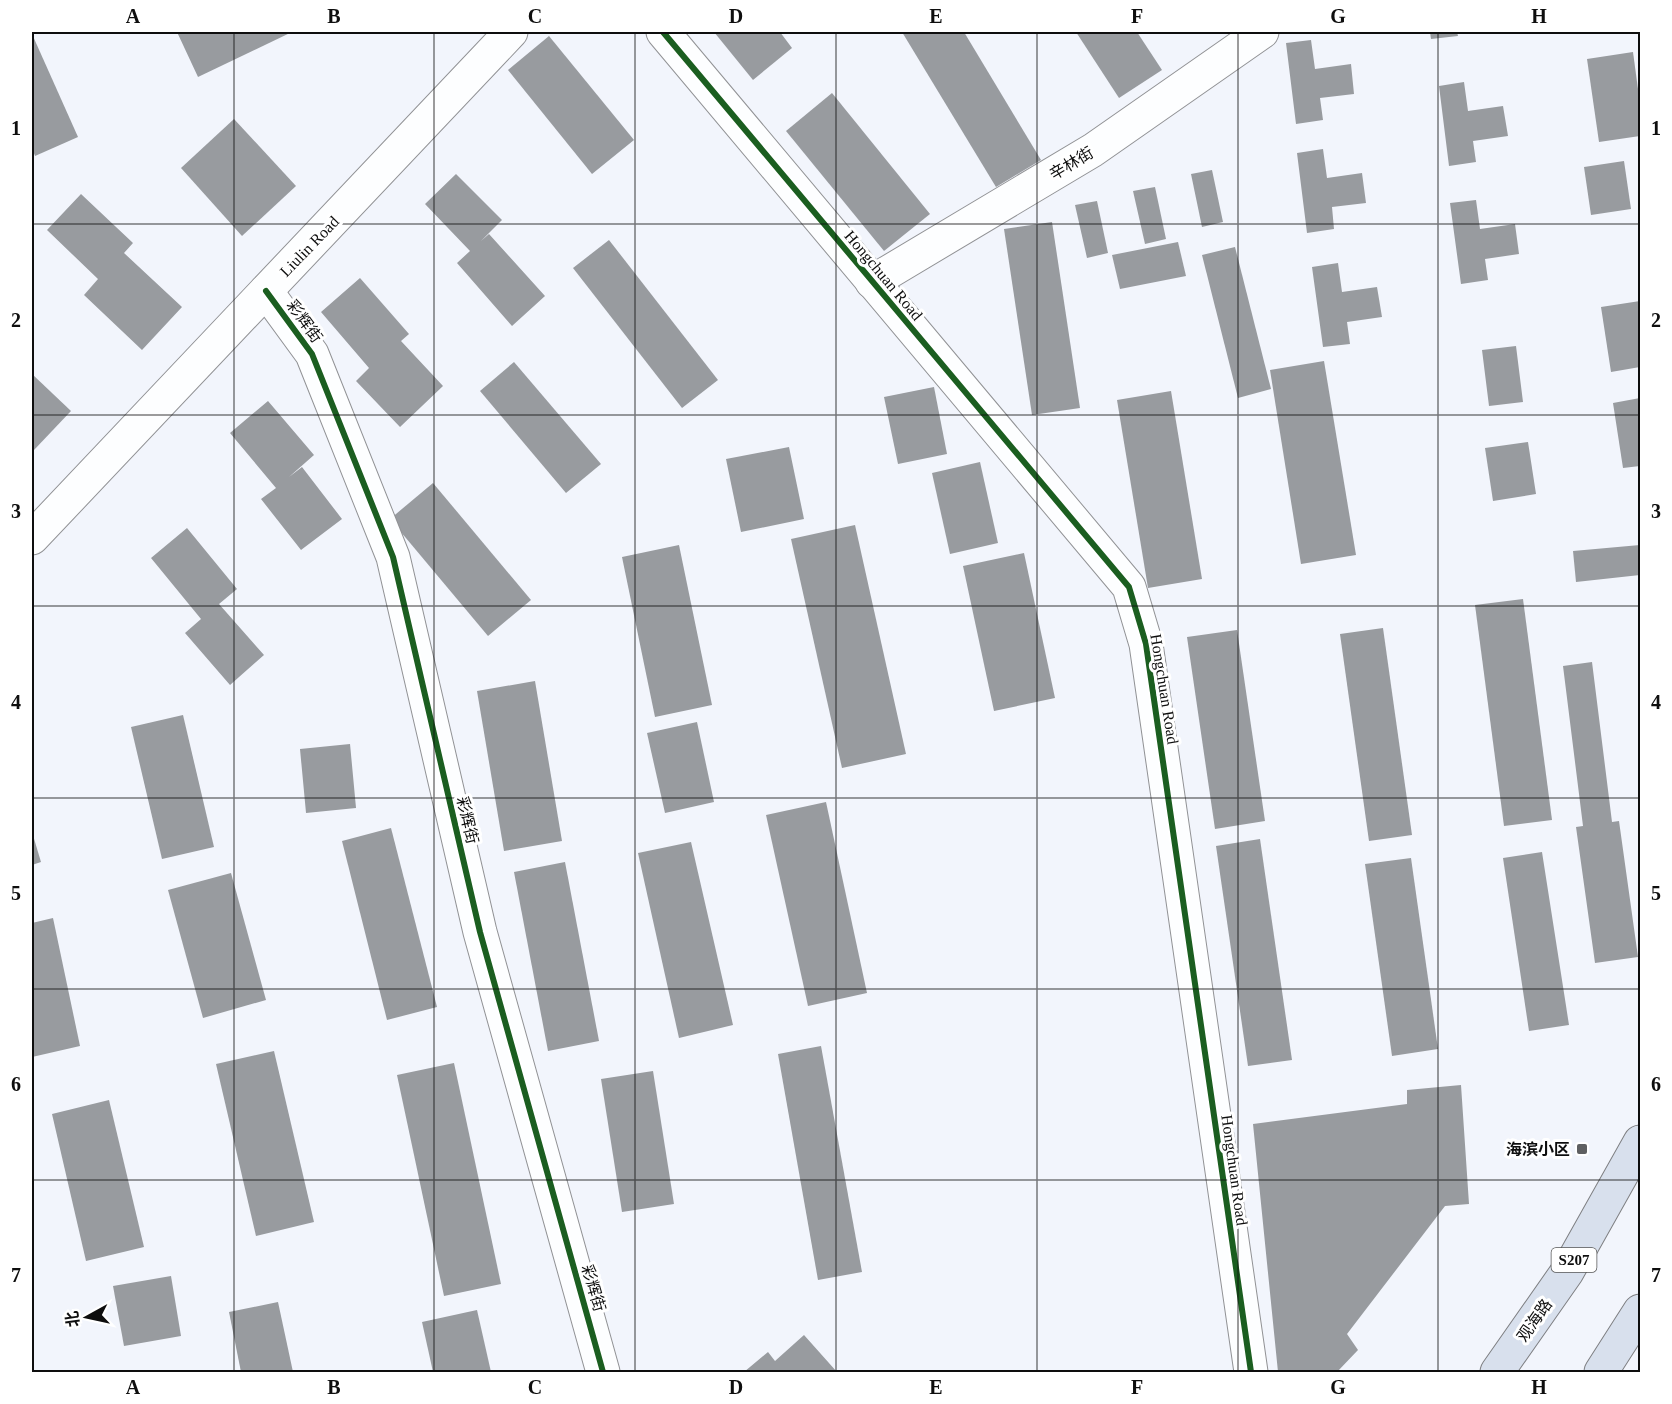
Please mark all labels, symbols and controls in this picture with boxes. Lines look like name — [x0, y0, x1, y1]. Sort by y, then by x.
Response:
text: A — [126, 5, 141, 27]
text: B — [327, 5, 341, 27]
text: C — [528, 5, 542, 27]
text: D — [729, 5, 743, 27]
text: E — [929, 5, 943, 27]
text: F — [1131, 5, 1143, 27]
text: G — [1330, 5, 1346, 27]
text: H — [1531, 5, 1547, 27]
text: 1 — [11, 117, 21, 139]
text: 1 — [1651, 117, 1661, 139]
street label: 辛林街 — [1046, 144, 1096, 183]
street label: Liulin Road — [277, 213, 342, 280]
street label: Hongchuan Road — [840, 227, 926, 324]
street label: 彩辉街 — [284, 297, 326, 346]
text: 2 — [11, 309, 21, 331]
text: 2 — [1651, 309, 1661, 331]
text: 3 — [11, 500, 21, 522]
text: 3 — [1651, 500, 1661, 522]
street label: Hongchuan Road — [1146, 633, 1182, 746]
text: 4 — [11, 691, 21, 713]
text: 4 — [1651, 691, 1661, 713]
street label: 彩辉街 — [454, 795, 481, 845]
text: 5 — [11, 882, 21, 904]
text: 5 — [1651, 882, 1661, 904]
text: 6 — [11, 1073, 21, 1095]
text: 6 — [1651, 1073, 1661, 1095]
street label: Hongchuan Road — [1217, 1114, 1251, 1227]
place label: 海滨小区 — [1506, 1141, 1570, 1158]
marker: 海滨小区 — [1575, 1142, 1589, 1156]
road number: S207 — [1552, 1248, 1596, 1272]
street label: 彩辉街 — [579, 1263, 608, 1314]
text: 7 — [11, 1264, 21, 1286]
text: 7 — [1651, 1264, 1661, 1286]
north arrow — [57, 1287, 117, 1347]
street label: 观海路 — [1514, 1296, 1555, 1345]
text: 北 — [63, 1310, 82, 1328]
text: A — [126, 1376, 141, 1398]
text: B — [327, 1376, 341, 1398]
text: C — [528, 1376, 542, 1398]
text: D — [729, 1376, 743, 1398]
text: E — [929, 1376, 943, 1398]
text: F — [1131, 1376, 1143, 1398]
text: G — [1330, 1376, 1346, 1398]
text: H — [1531, 1376, 1547, 1398]

